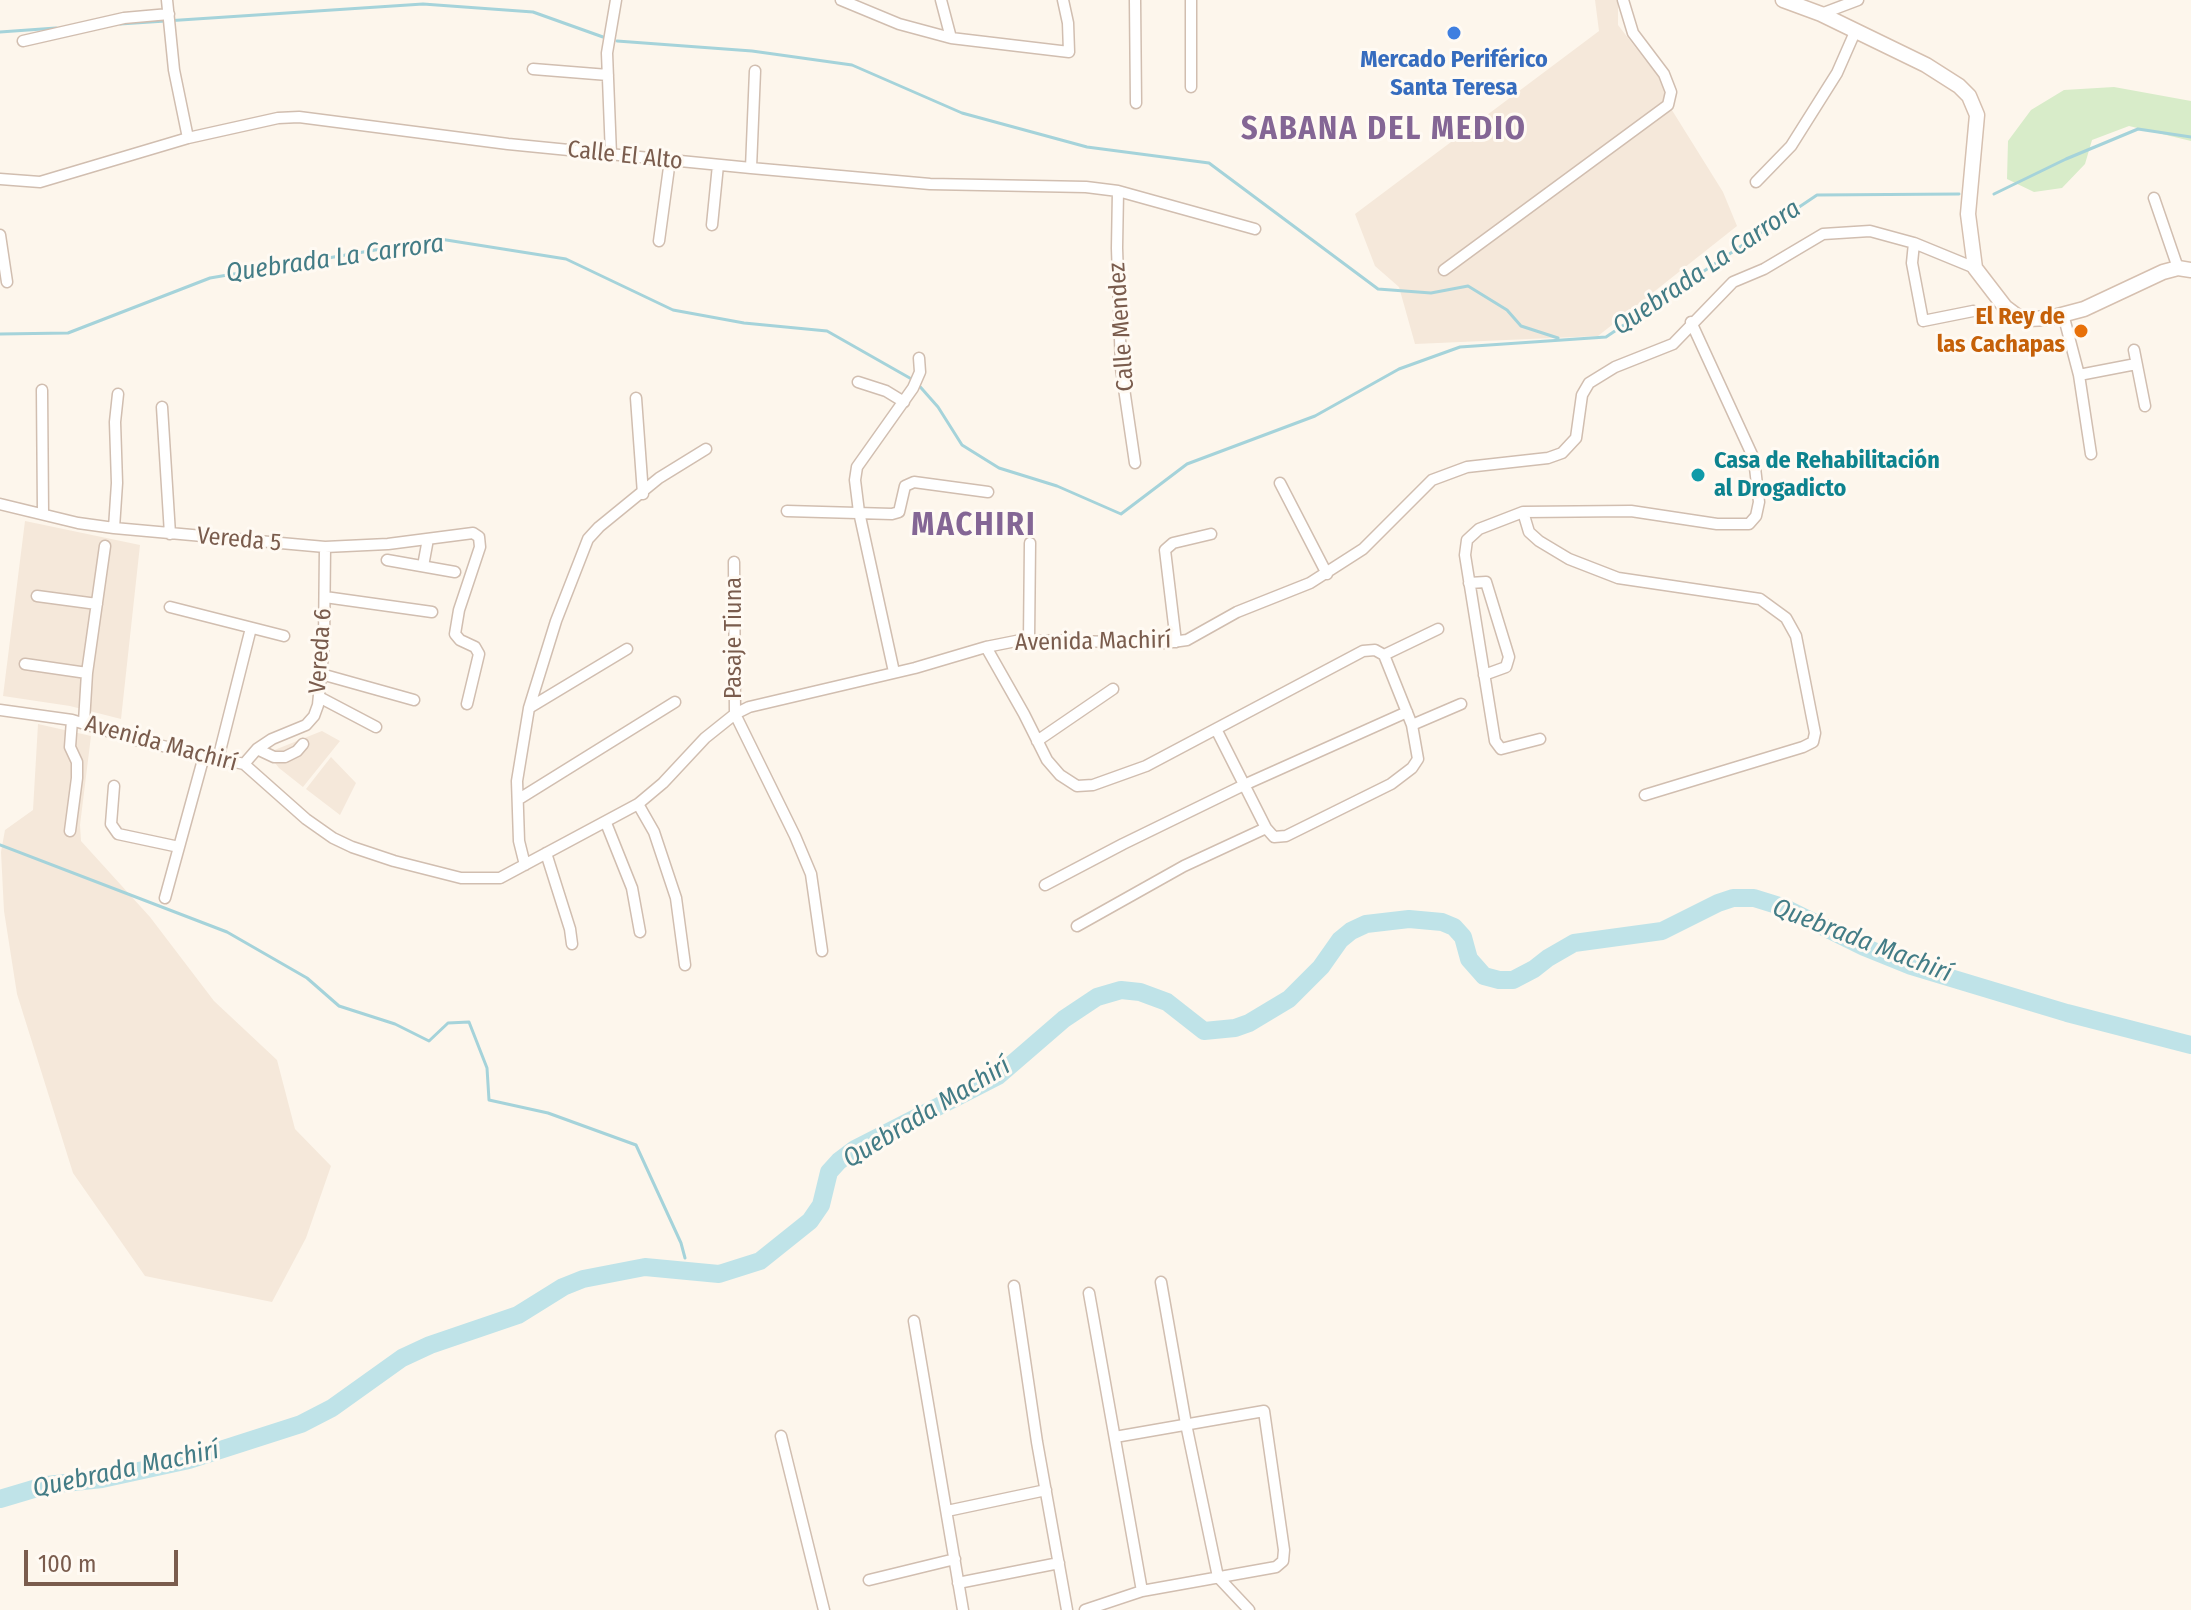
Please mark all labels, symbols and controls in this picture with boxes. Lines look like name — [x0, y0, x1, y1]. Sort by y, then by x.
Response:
marker: Mercado Periférico Santa Teresa — [1445, 24, 1463, 42]
place label: Mercado Periférico Santa Teresa — [1360, 46, 1548, 102]
district label: SABANA DEL MEDIO — [1241, 111, 1527, 149]
street label: Calle El Alto — [566, 136, 684, 176]
water label: Quebrada La Carrora — [1607, 194, 1807, 342]
water label: Quebrada La Carrora — [224, 228, 446, 290]
street label: Calle Mendez — [1103, 262, 1141, 392]
place label: El Rey de las Cachapas — [1937, 303, 2065, 359]
marker: El Rey de las Cachapas — [2072, 322, 2090, 340]
place label: Casa de Rehabilitación al Drogadicto — [1714, 447, 1940, 503]
marker: Casa de Rehabilitación al Drogadicto — [1689, 466, 1707, 484]
district label: MACHIRI — [911, 507, 1037, 545]
street label: Vereda 5 — [196, 522, 282, 558]
street label: Pasaje Tiuna — [720, 577, 748, 699]
street label: Vereda 6 — [304, 607, 338, 695]
street label: Avenida Machirí — [1015, 626, 1171, 658]
street label: Avenida Machirí — [82, 710, 240, 778]
water label: Quebrada Machirí — [1768, 892, 1956, 990]
water label: Quebrada Machirí — [838, 1051, 1016, 1175]
water label: Quebrada Machirí — [30, 1435, 222, 1505]
scale bar — [28, 1534, 182, 1584]
text: 100 m — [38, 1550, 96, 1578]

